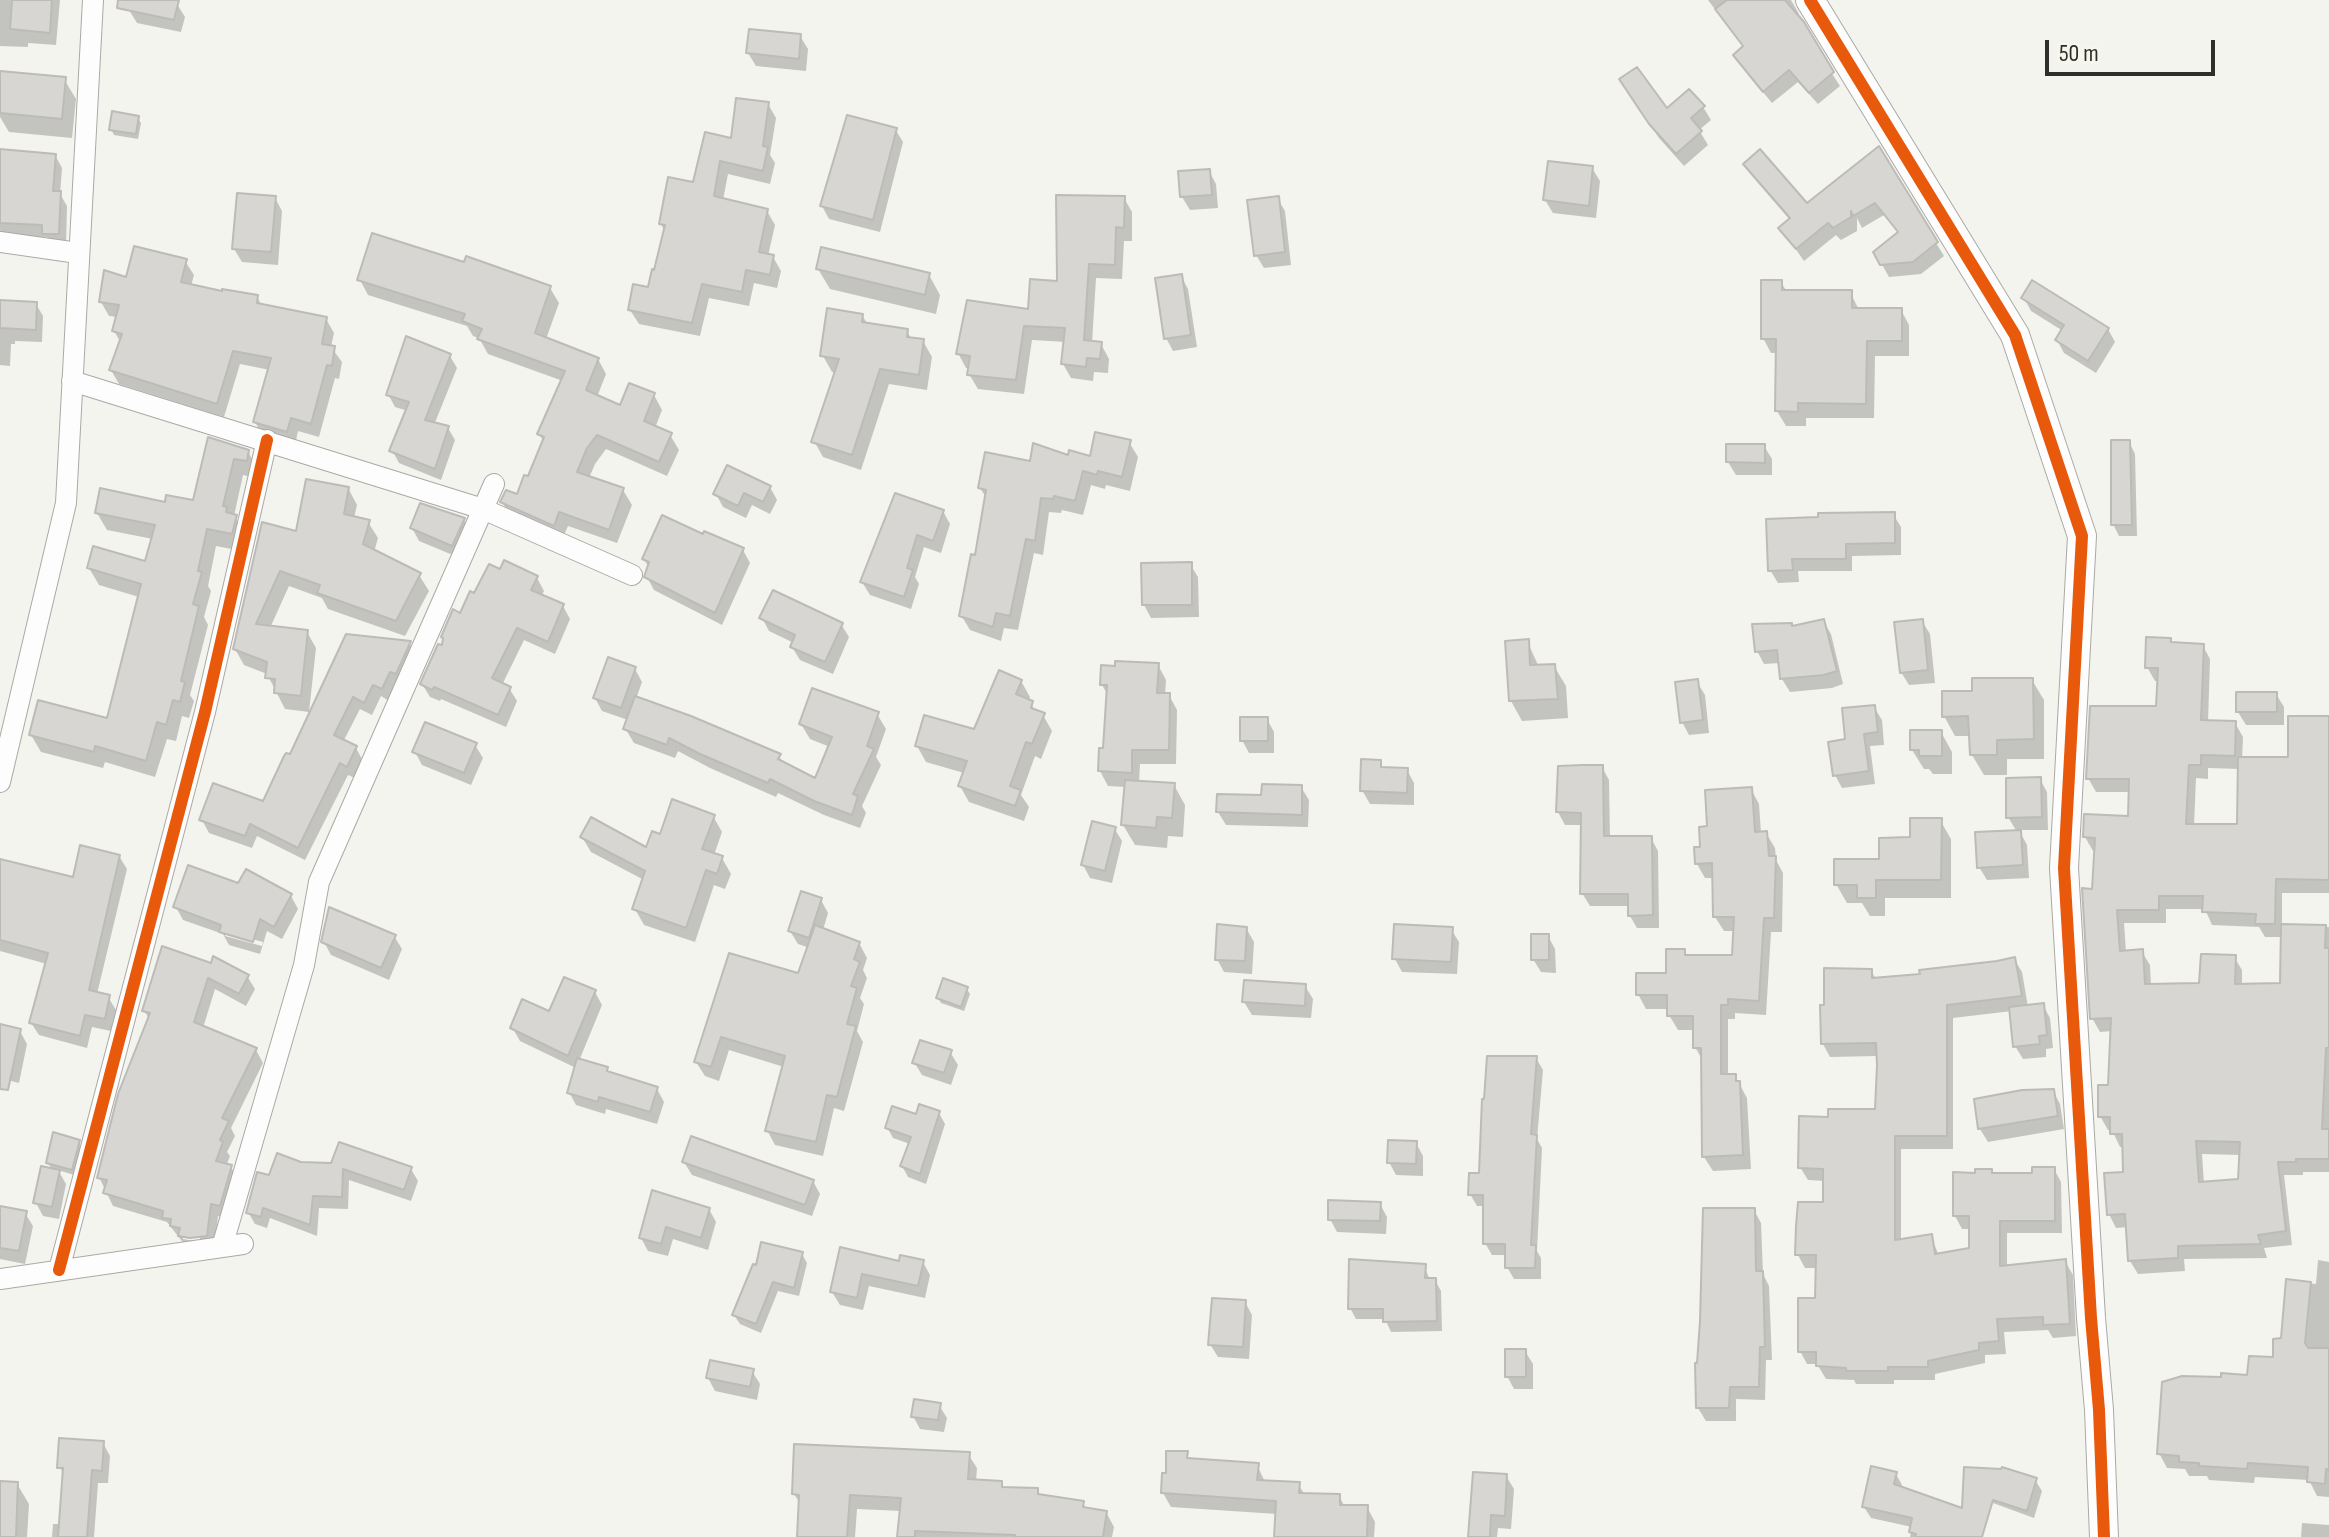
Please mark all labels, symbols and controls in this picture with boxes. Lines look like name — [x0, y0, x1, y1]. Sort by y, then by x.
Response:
scale bar — [2049, 24, 2219, 74]
text: 50 m — [2059, 39, 2099, 68]

